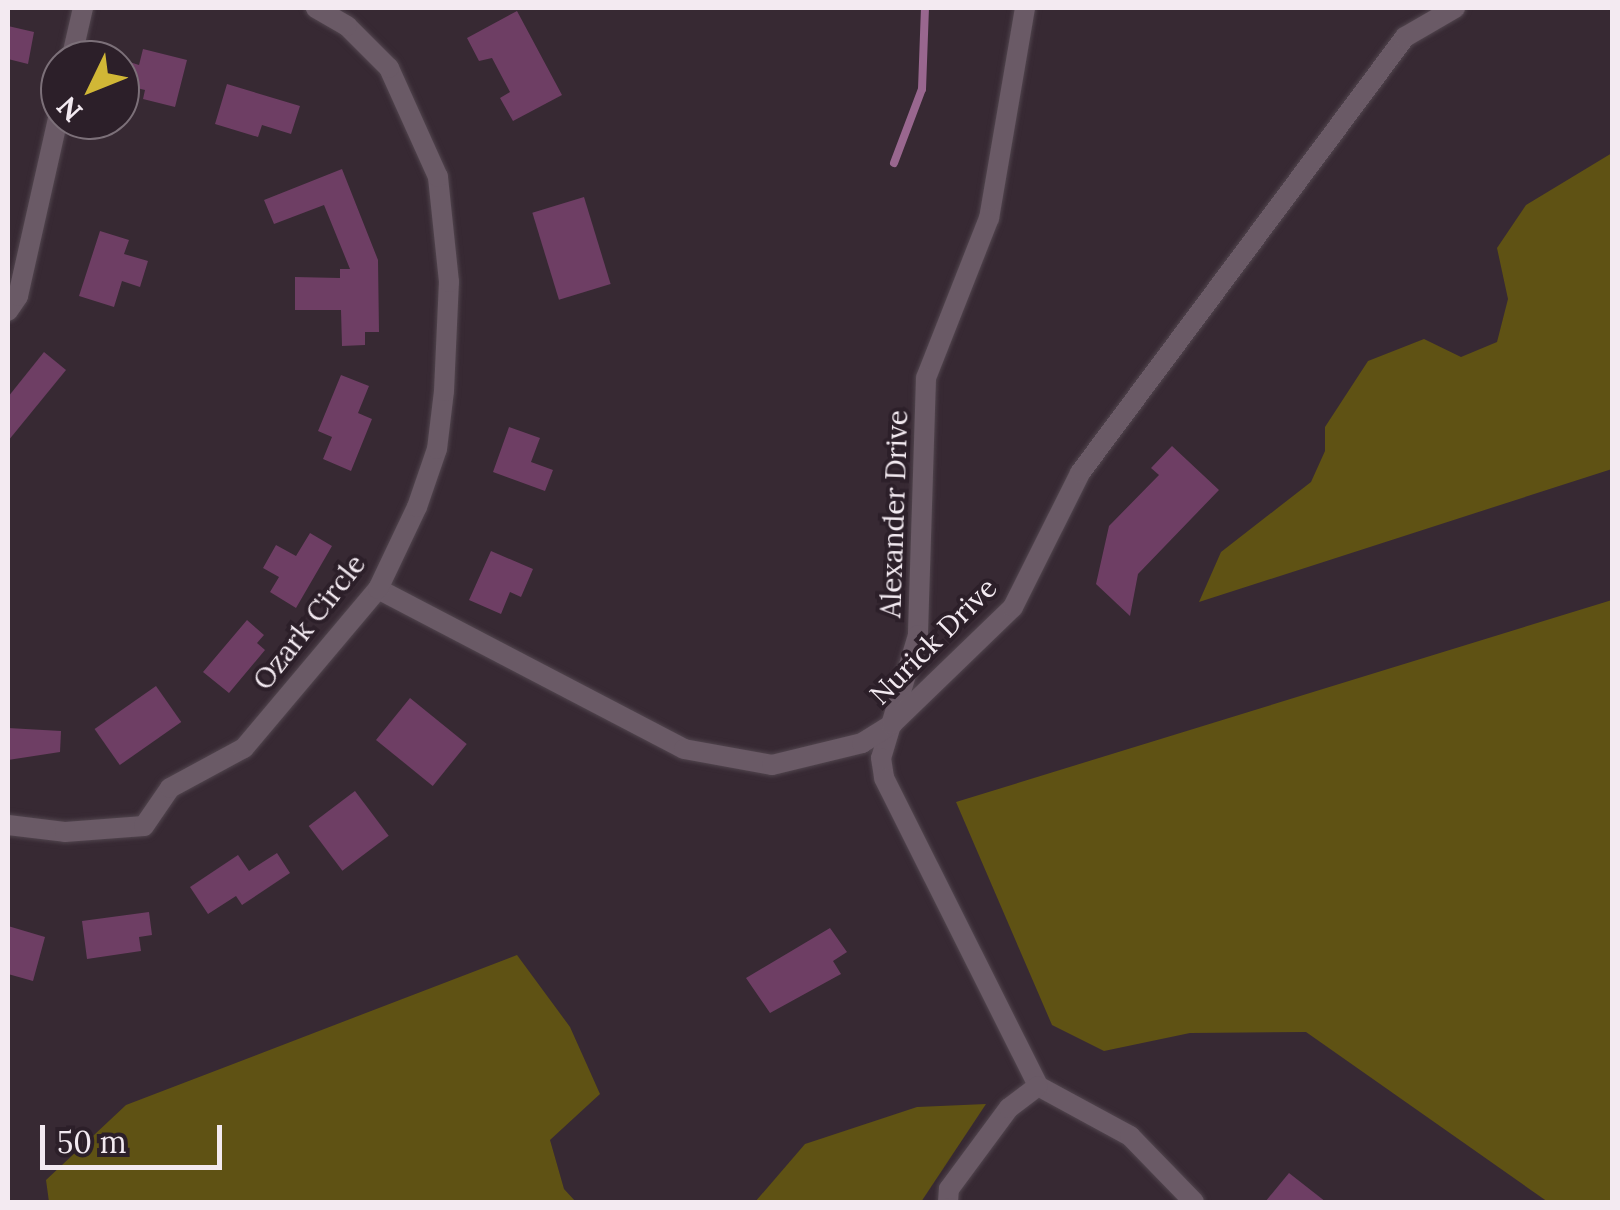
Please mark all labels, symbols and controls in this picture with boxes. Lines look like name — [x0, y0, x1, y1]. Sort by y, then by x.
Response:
north arrow — [40, 40, 140, 140]
text: N — [49, 89, 90, 129]
street label: Alexander Drive — [874, 410, 914, 618]
street label: Ozark Circle — [246, 548, 372, 696]
street label: Nurick Drive — [863, 571, 1003, 711]
scale bar — [45, 1105, 228, 1167]
text: 50 m — [57, 1123, 127, 1161]

